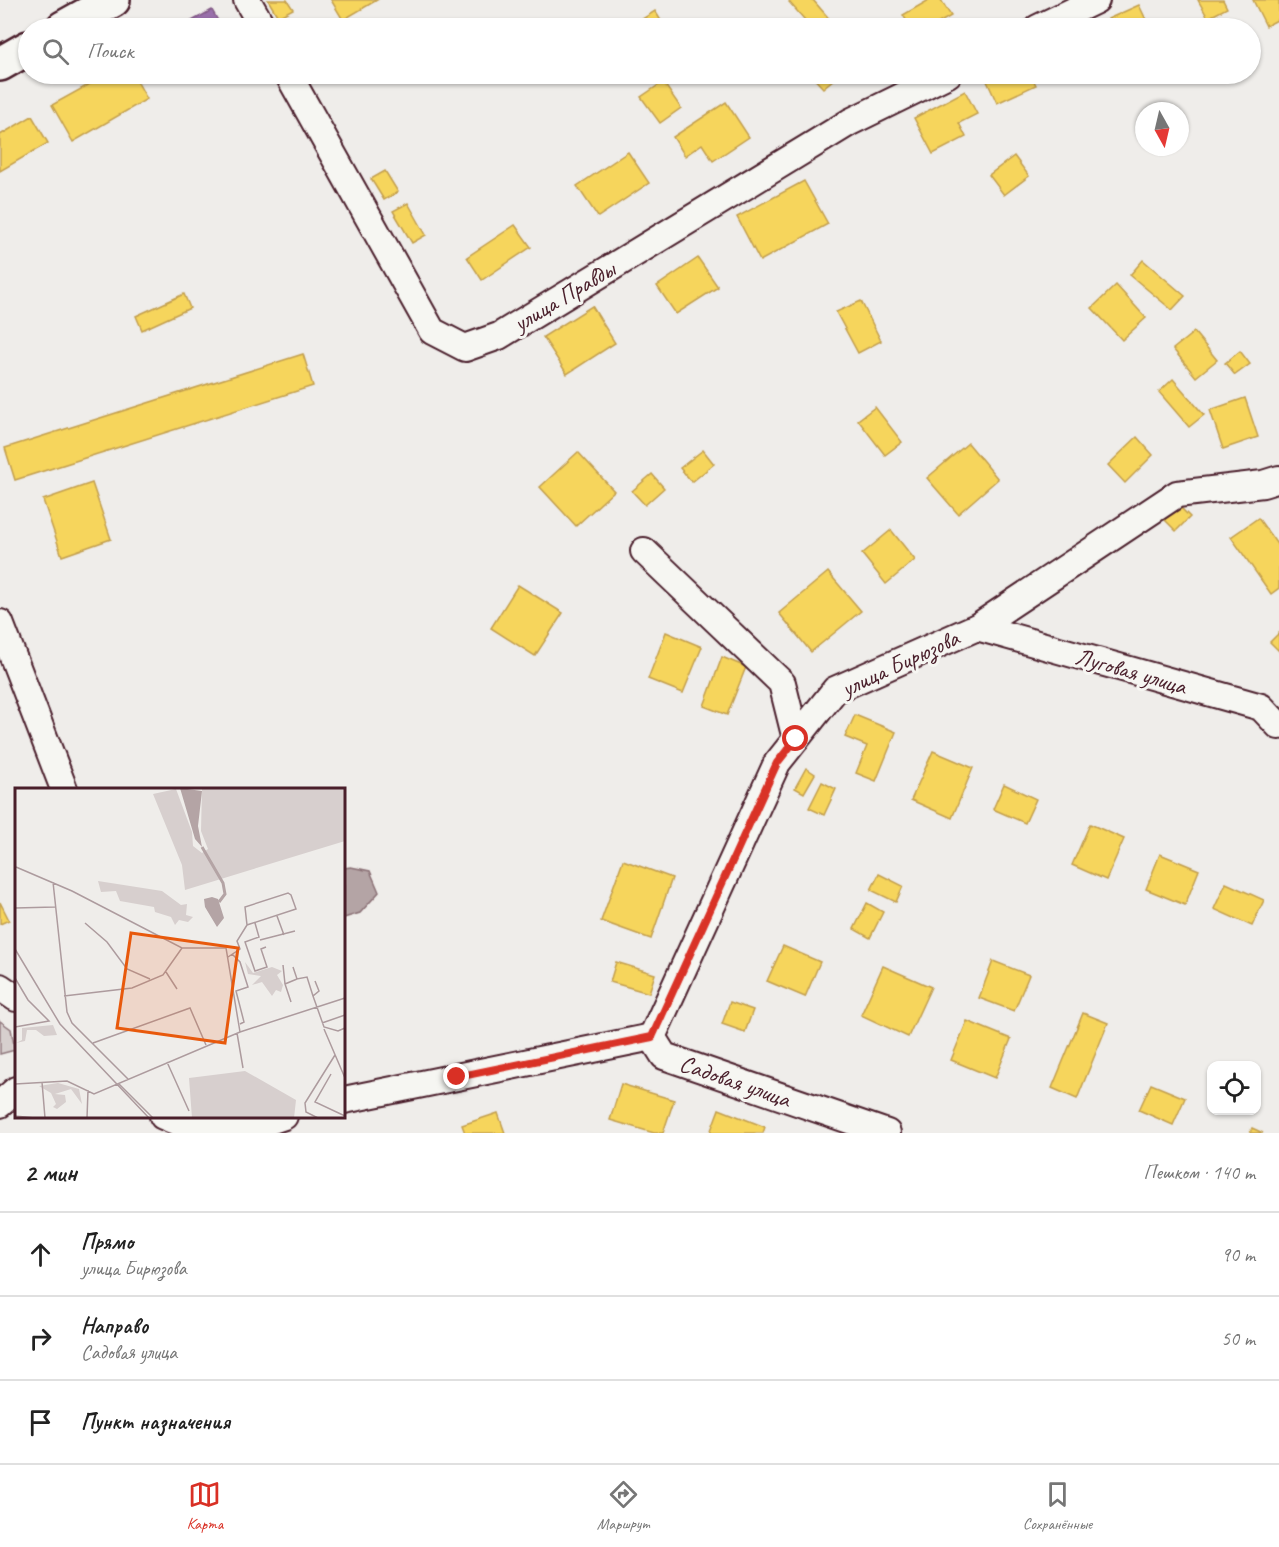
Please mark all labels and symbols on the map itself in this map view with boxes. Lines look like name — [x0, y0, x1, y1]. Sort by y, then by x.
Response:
north arrow — [1135, 102, 1189, 156]
street label: улица Правды — [506, 253, 622, 339]
street label: улица Бирюзова — [834, 622, 965, 705]
street label: Луговая улица — [1072, 641, 1191, 702]
route start — [782, 725, 808, 751]
inset map — [15, 788, 345, 1118]
street label: Садовая улица — [676, 1048, 796, 1114]
route end — [443, 1063, 469, 1089]

